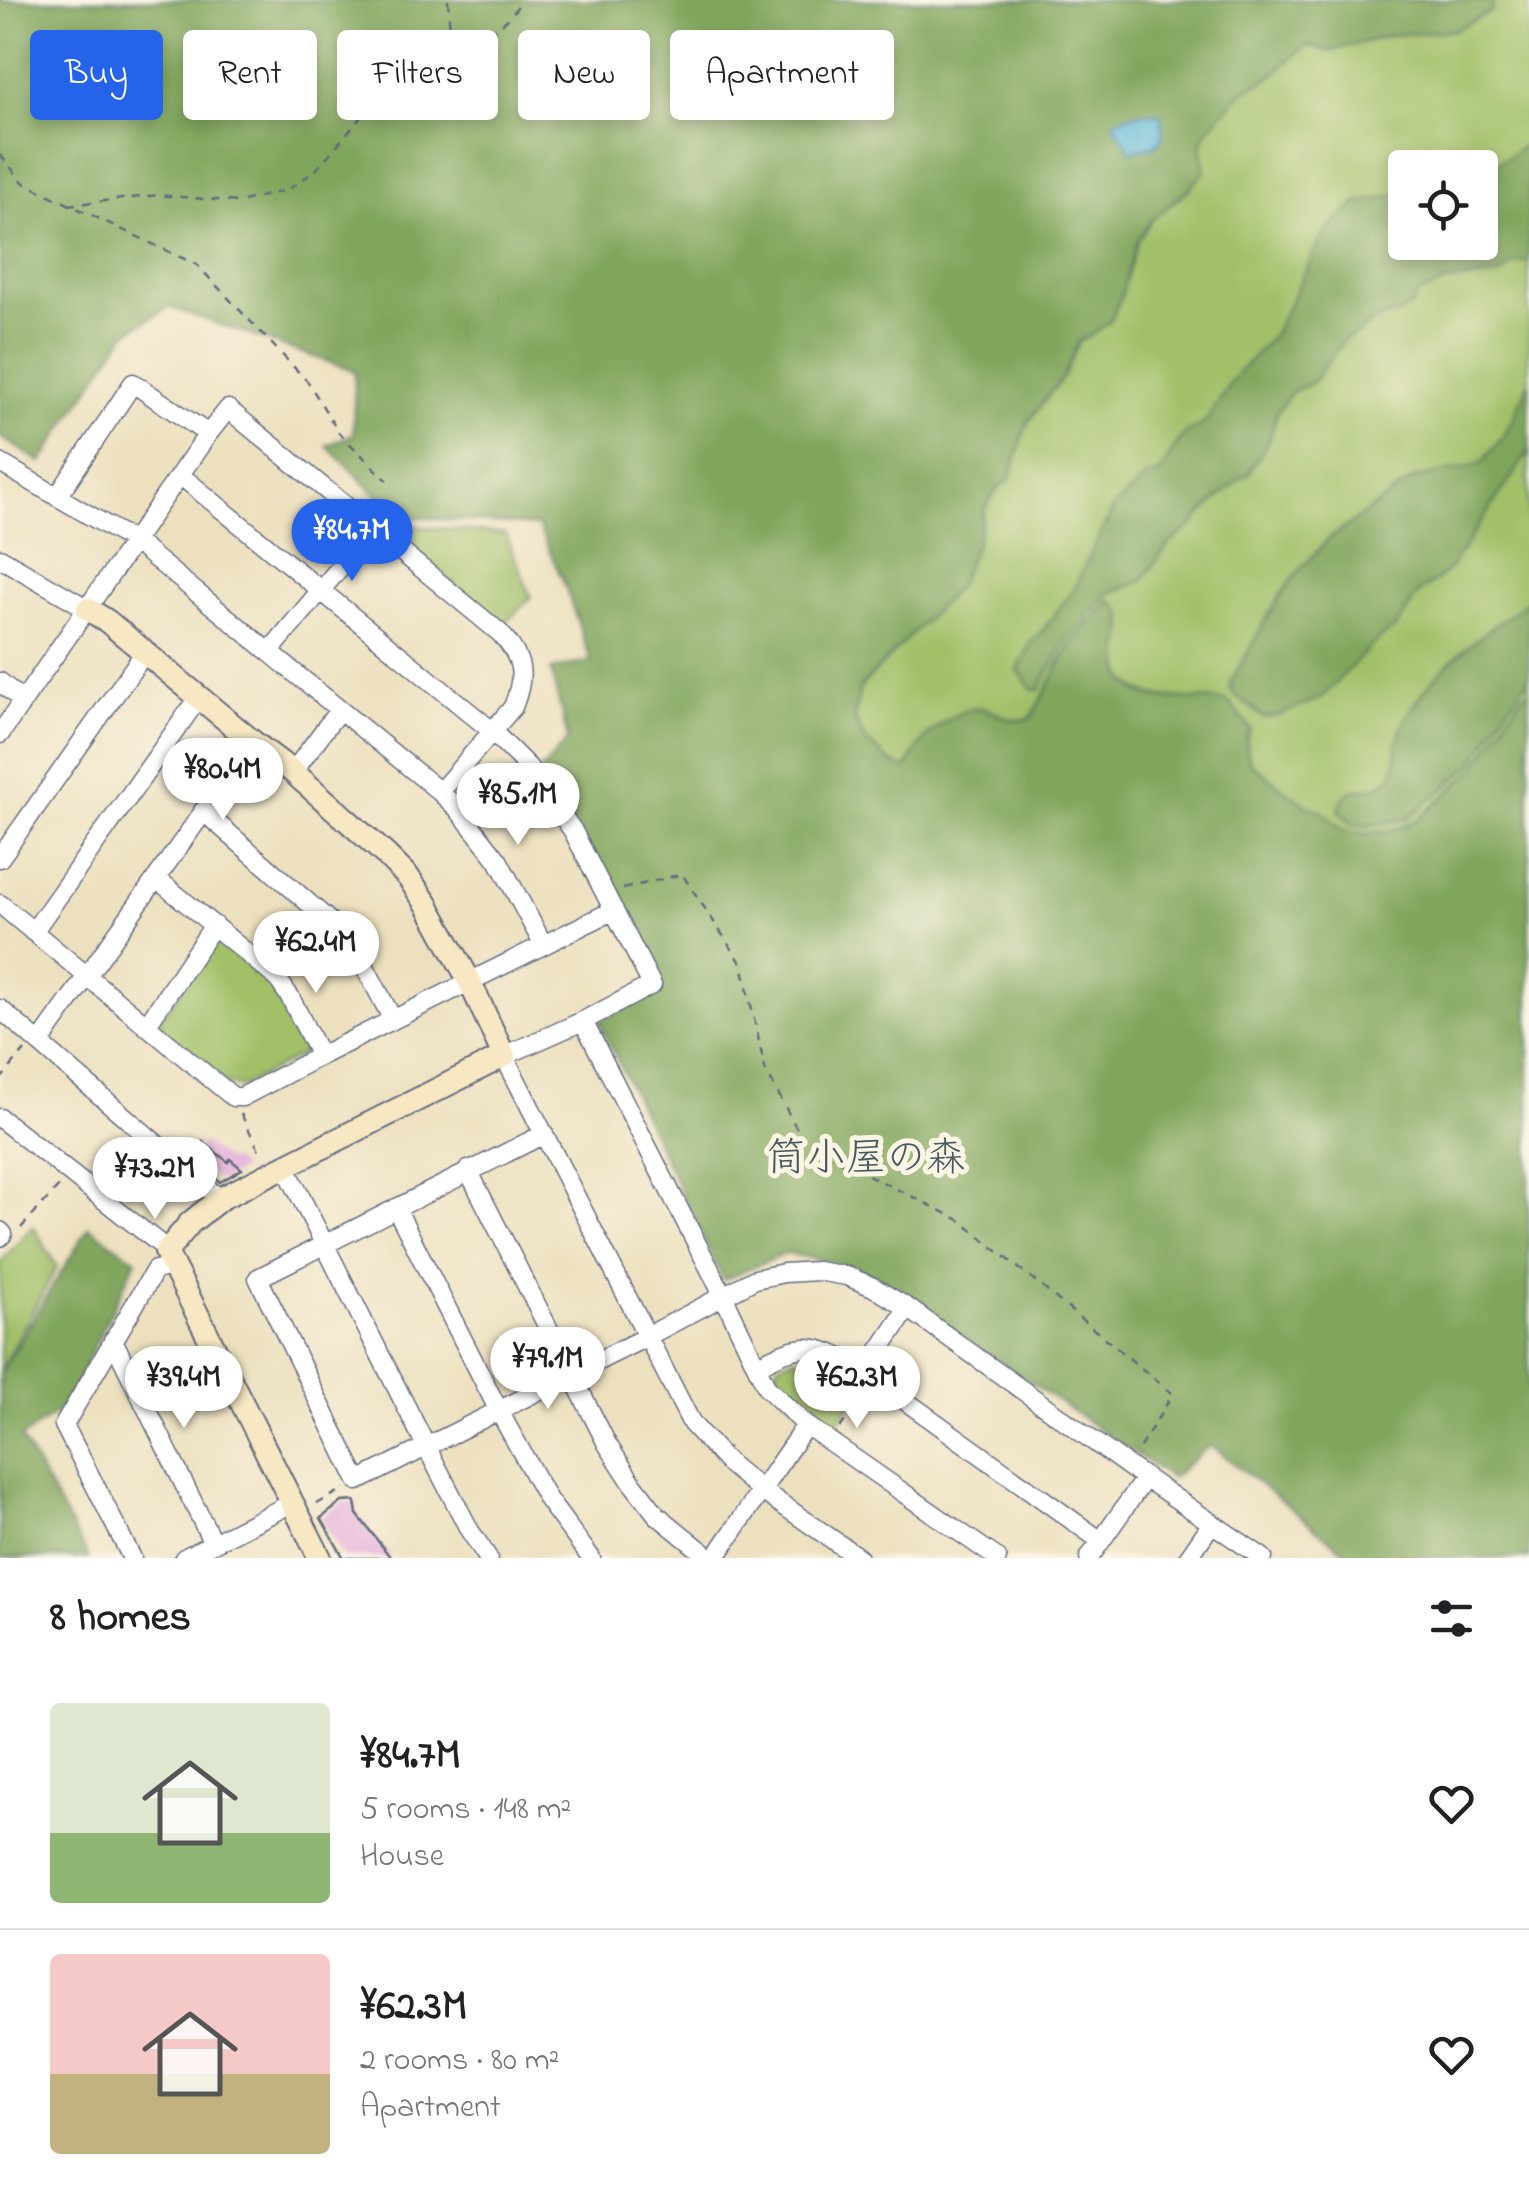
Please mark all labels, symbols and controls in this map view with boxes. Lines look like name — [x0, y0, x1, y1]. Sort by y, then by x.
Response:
chip: Buy — [30, 30, 163, 120]
chip: Rent — [183, 30, 317, 120]
chip: Filters — [337, 30, 498, 120]
chip: New — [518, 30, 650, 120]
chip: Apartment — [670, 30, 894, 120]
map controls — [1388, 150, 1498, 260]
button: locate — [1388, 150, 1498, 260]
pin: ¥84.7M — [271, 499, 433, 584]
text: ¥84.7M — [314, 508, 390, 555]
pin: ¥80.4M — [142, 738, 304, 823]
text: ¥80.4M — [184, 747, 262, 794]
pin: ¥85.1M — [437, 763, 599, 848]
text: ¥85.1M — [479, 772, 557, 819]
pin: ¥62.4M — [235, 911, 397, 996]
text: ¥62.4M — [275, 920, 357, 967]
park label: 筒小屋の森 — [766, 1131, 966, 1190]
pin: ¥73.2M — [74, 1137, 236, 1222]
text: ¥73.2M — [115, 1146, 195, 1193]
pin: ¥79.1M — [467, 1327, 629, 1412]
text: ¥79.1M — [512, 1336, 584, 1383]
pin: ¥39.4M — [103, 1346, 265, 1431]
pin: ¥62.3M — [776, 1346, 938, 1431]
text: ¥39.4M — [147, 1355, 221, 1402]
text: ¥62.3M — [816, 1355, 898, 1402]
text: 8 homes — [50, 1588, 191, 1649]
icon: filters — [1424, 1591, 1479, 1646]
text: ¥84.7M — [360, 1726, 461, 1787]
icon: home — [130, 1743, 250, 1863]
icon: heart — [1424, 1776, 1479, 1831]
text: 5 rooms · 148 m² — [360, 1787, 571, 1834]
text: House — [360, 1834, 444, 1881]
text: ¥62.3M — [360, 1977, 467, 2038]
icon: home — [130, 1994, 250, 2114]
icon: heart — [1424, 2027, 1479, 2082]
text: 2 rooms · 80 m² — [360, 2038, 559, 2085]
text: Apartment — [360, 2085, 501, 2132]

